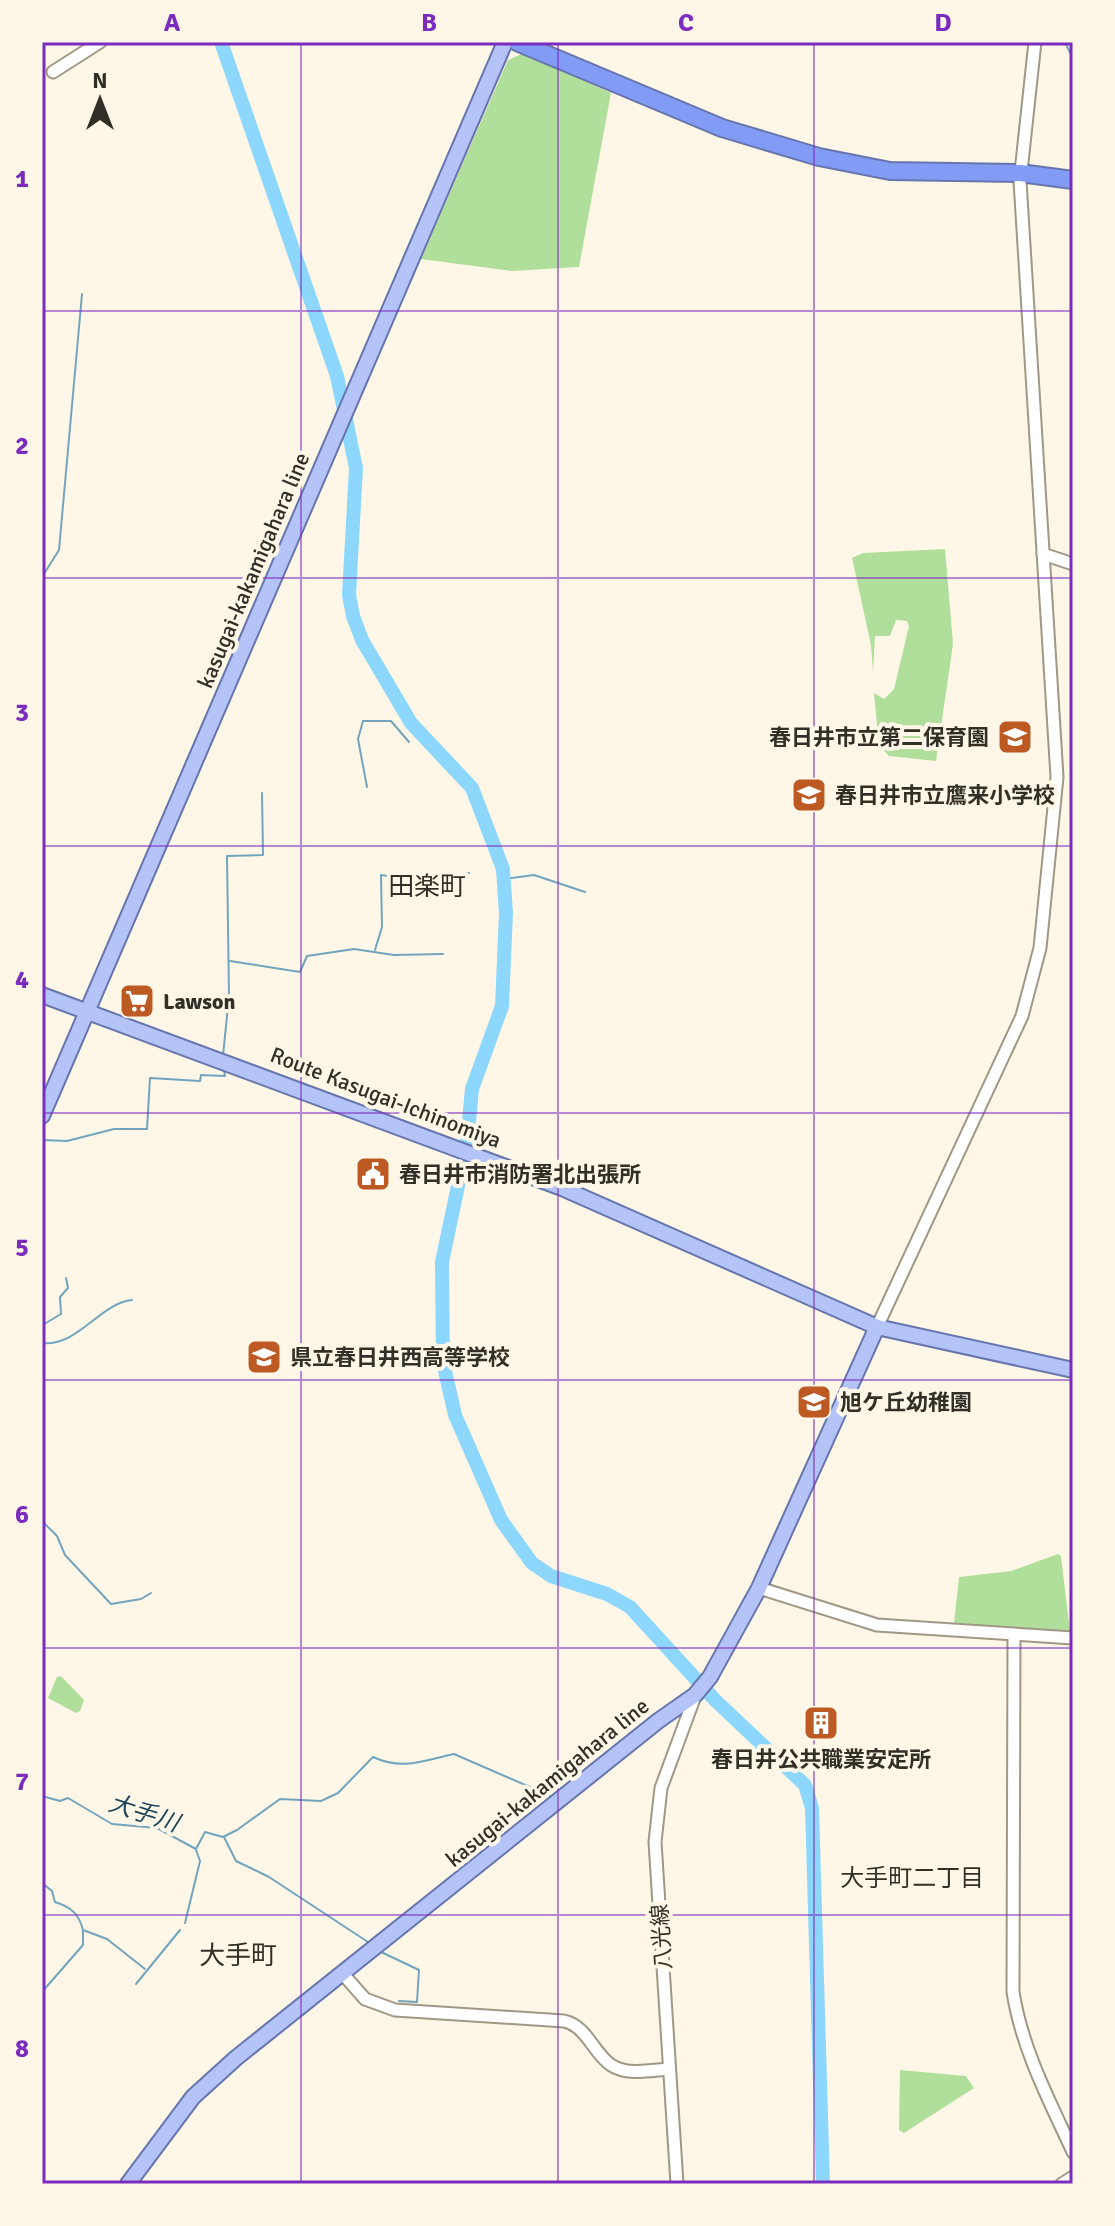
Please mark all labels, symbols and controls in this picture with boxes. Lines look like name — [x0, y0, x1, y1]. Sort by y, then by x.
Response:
text: A — [164, 7, 181, 39]
text: B — [421, 7, 437, 39]
text: C — [678, 7, 694, 39]
text: D — [934, 7, 952, 39]
north arrow — [60, 60, 140, 140]
text: N — [92, 67, 108, 94]
text: 1 — [15, 163, 29, 195]
text: 2 — [15, 430, 29, 462]
street label: kasugai-kakamigahara line — [192, 448, 315, 692]
text: 3 — [15, 697, 29, 729]
school or university icon: 春日井市立第二保育園 — [996, 718, 1034, 756]
place label: 春日井市立第二保育園 — [769, 724, 989, 751]
school or university icon: 春日井市立鷹来小学校 — [790, 776, 828, 814]
place label: 春日井市立鷹来小学校 — [835, 782, 1055, 809]
district label: 田楽町 — [388, 871, 466, 903]
text: 4 — [15, 964, 29, 996]
supermarket icon: Lawson — [118, 982, 156, 1020]
place label: Lawson — [163, 988, 236, 1015]
street label: Route Kasugai-Ichinomiya — [267, 1041, 505, 1154]
public building icon: 春日井市消防署北出張所 — [354, 1155, 392, 1193]
place label: 春日井市消防署北出張所 — [399, 1161, 641, 1188]
text: 5 — [15, 1232, 29, 1264]
school or university icon: 県立春日井西高等学校 — [245, 1338, 283, 1376]
place label: 県立春日井西高等学校 — [290, 1344, 510, 1371]
school or university icon: 旭ケ丘幼稚園 — [795, 1383, 833, 1421]
place label: 旭ケ丘幼稚園 — [840, 1389, 972, 1416]
text: 6 — [15, 1499, 29, 1531]
street label: kasugai-kakamigahara line — [440, 1692, 654, 1873]
building icon: 春日井公共職業安定所 — [802, 1704, 840, 1742]
place label: 春日井公共職業安定所 — [711, 1746, 931, 1773]
text: 7 — [15, 1766, 29, 1798]
water label: 大手川 — [105, 1788, 186, 1839]
district label: 大手町二丁目 — [840, 1863, 984, 1893]
street label: 八光線 — [646, 1903, 677, 1971]
district label: 大手町 — [199, 1940, 277, 1972]
text: 8 — [15, 2033, 29, 2065]

